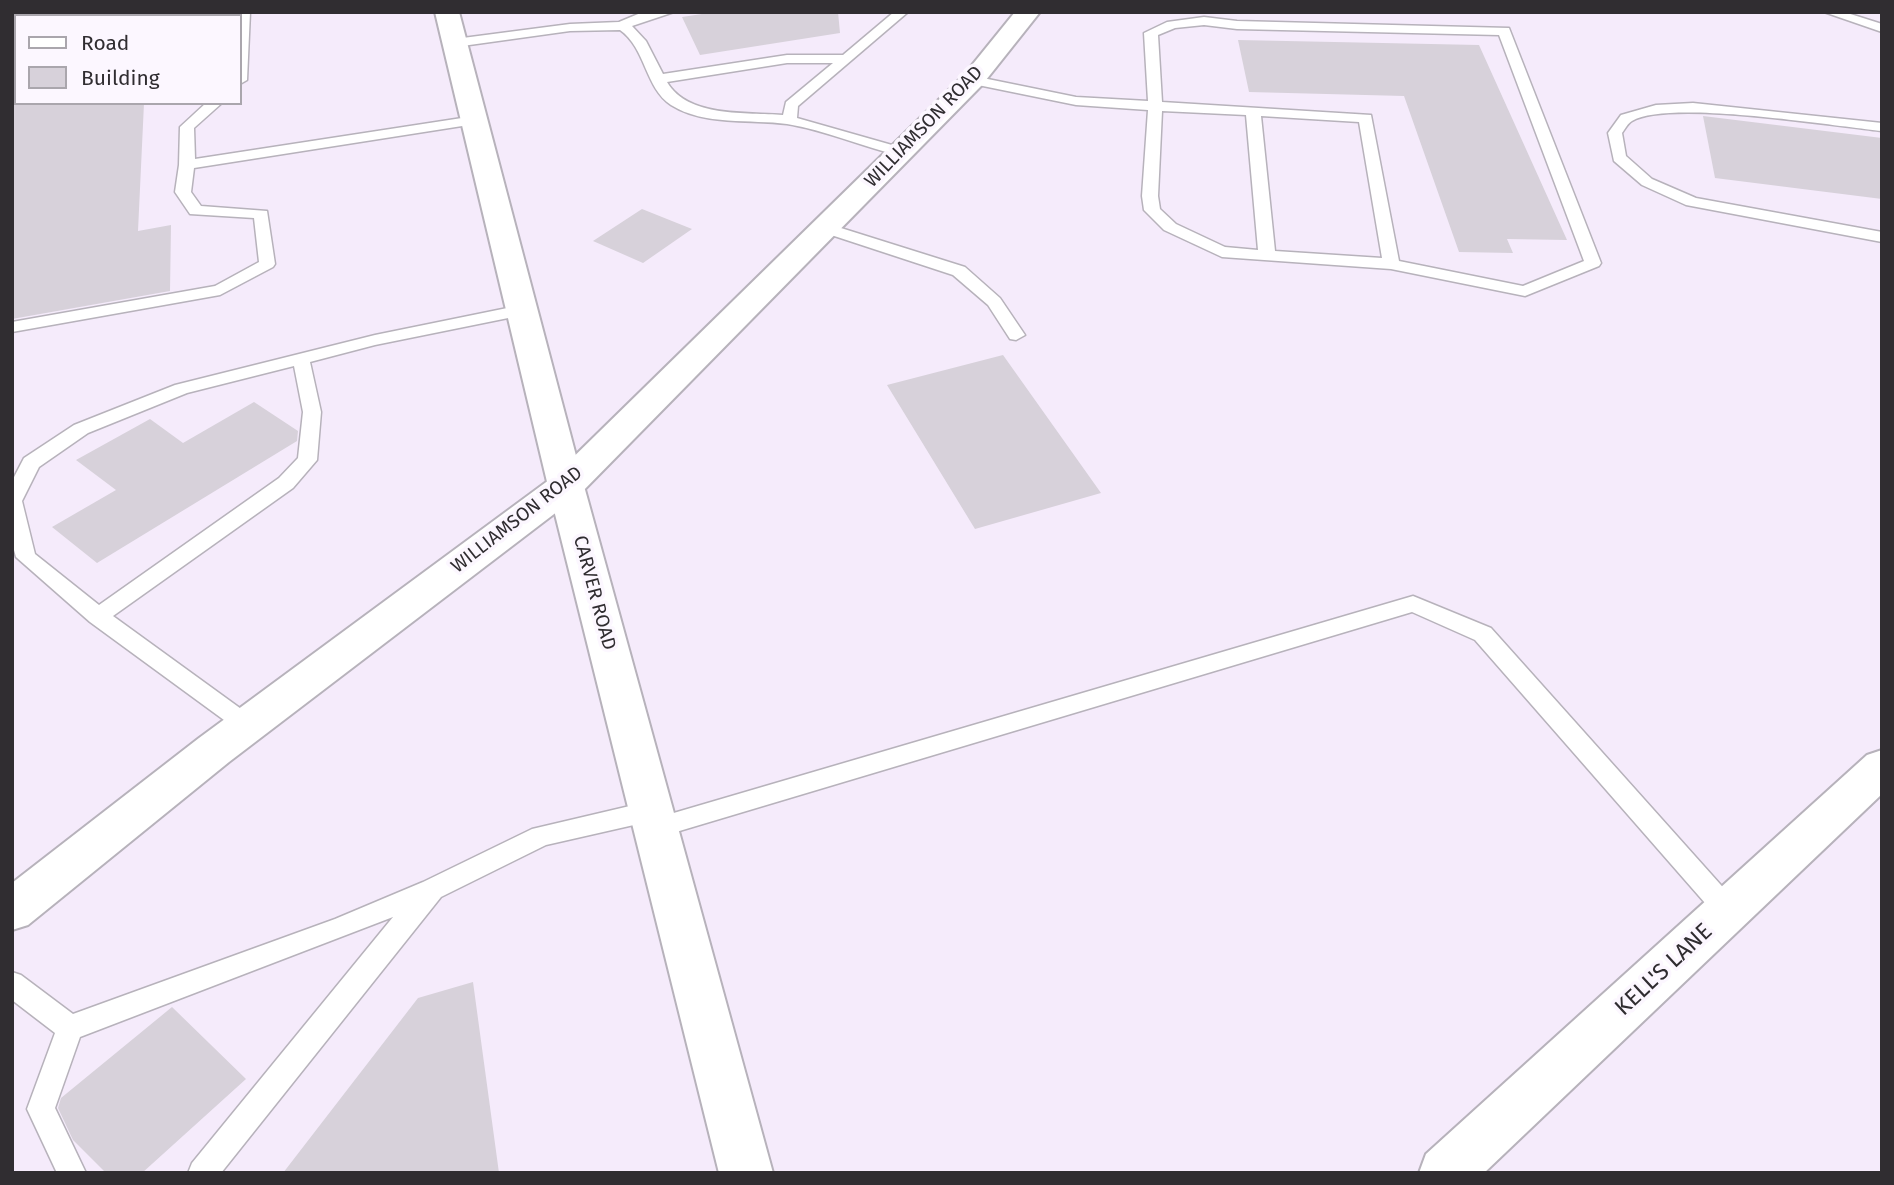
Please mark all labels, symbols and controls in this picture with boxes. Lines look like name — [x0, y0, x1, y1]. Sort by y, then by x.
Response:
legend — [14, 14, 242, 105]
text: Road — [81, 30, 129, 56]
street label: WILLIAMSON ROAD — [860, 61, 988, 193]
text: Building — [81, 65, 160, 91]
street label: WILLIAMSON ROAD — [447, 462, 587, 578]
street label: CARVER ROAD — [568, 533, 620, 653]
street label: KELL'S LANE — [1610, 918, 1718, 1022]

